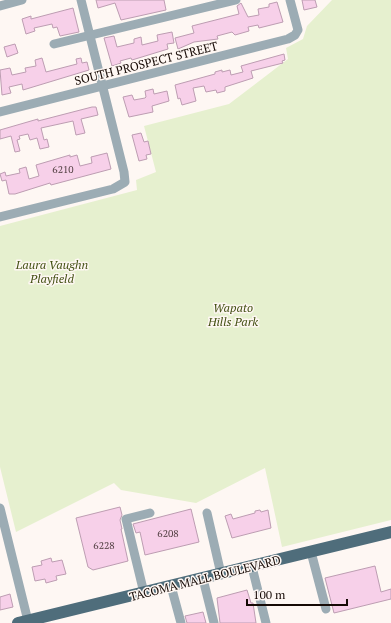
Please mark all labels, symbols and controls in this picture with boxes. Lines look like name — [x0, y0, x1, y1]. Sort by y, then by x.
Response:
street label: SOUTH PROSPECT STREET — [73, 38, 220, 88]
house number: 6210 — [52, 163, 74, 176]
park label: Laura Vaughn Playfield — [15, 257, 88, 286]
park label: Wapato Hills Park — [207, 300, 258, 329]
house number: 6208 — [157, 527, 179, 540]
house number: 6228 — [93, 539, 115, 552]
street label: TACOMA MALL BOULEVARD — [128, 552, 282, 604]
scale bar — [247, 581, 347, 607]
text: 100 m — [253, 587, 286, 602]

